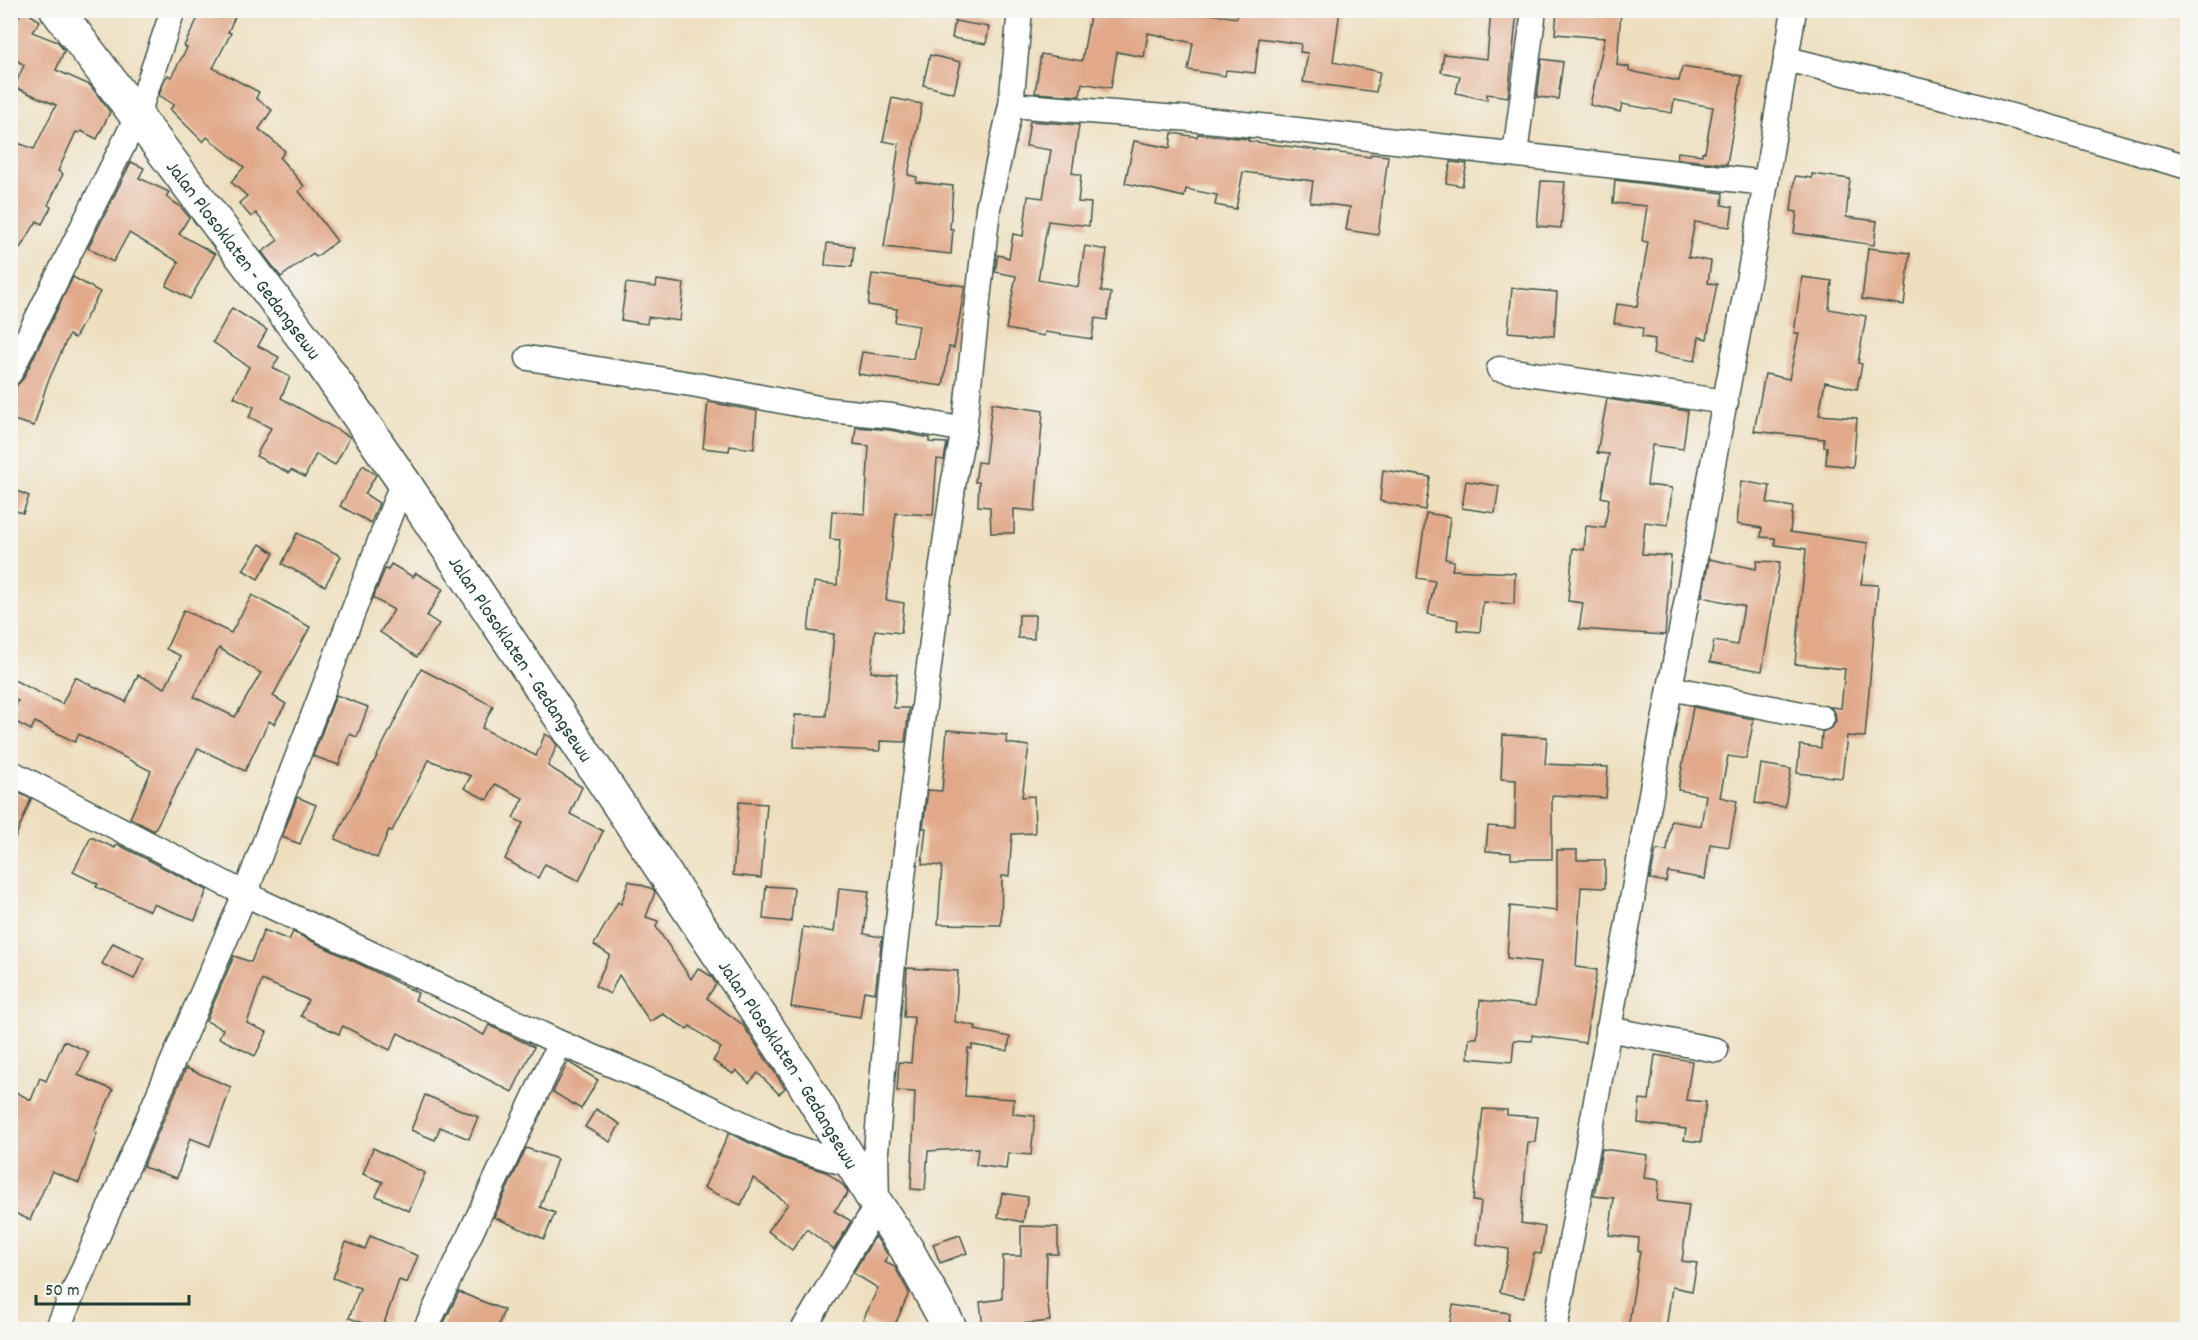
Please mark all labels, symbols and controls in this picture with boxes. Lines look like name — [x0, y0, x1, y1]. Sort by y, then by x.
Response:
street label: Jalan Plosoklaten - Gedangsewu — [158, 156, 326, 367]
street label: Jalan Plosoklaten - Gedangsewu — [440, 551, 598, 769]
street label: Jalan Plosoklaten - Gedangsewu — [710, 956, 864, 1176]
scale bar — [36, 1268, 189, 1306]
text: 50 m — [45, 1279, 80, 1304]

